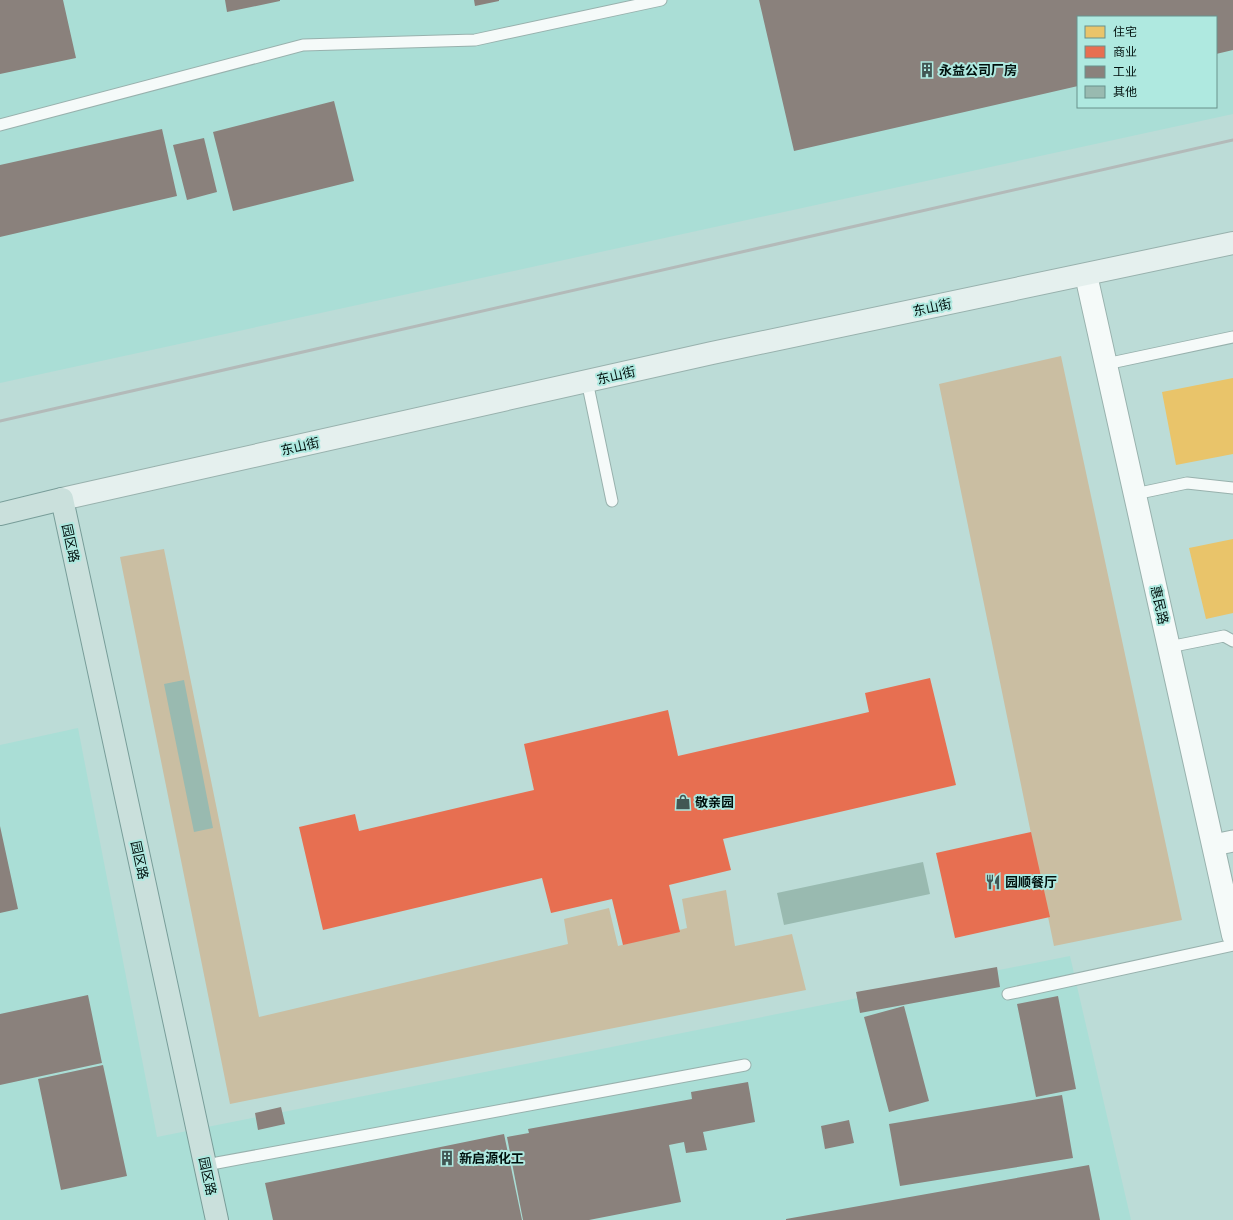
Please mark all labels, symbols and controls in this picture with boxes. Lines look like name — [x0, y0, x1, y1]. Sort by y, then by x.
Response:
legend — [1077, 16, 1217, 108]
text: 住宅 — [1113, 24, 1137, 40]
text: 商业 — [1113, 44, 1137, 60]
building icon: 永益公司厂房 — [918, 61, 936, 79]
place label: 永益公司厂房 — [939, 62, 1017, 79]
text: 工业 — [1113, 64, 1137, 80]
text: 其他 — [1113, 84, 1137, 100]
street label: 东山街 — [911, 295, 953, 320]
street label: 东山街 — [595, 363, 637, 388]
street label: 东山街 — [279, 434, 321, 459]
street label: 园区路 — [58, 522, 83, 564]
street label: 惠民路 — [1147, 584, 1172, 626]
shop icon: 敬亲园 — [674, 793, 692, 811]
place label: 敬亲园 — [695, 794, 734, 811]
street label: 园区路 — [127, 839, 152, 881]
restaurant icon: 园顺餐厅 — [984, 873, 1002, 891]
place label: 园顺餐厅 — [1005, 874, 1057, 891]
building icon: 新启源化工 — [438, 1149, 456, 1167]
place label: 新启源化工 — [459, 1150, 524, 1167]
street label: 园区路 — [195, 1155, 220, 1197]

